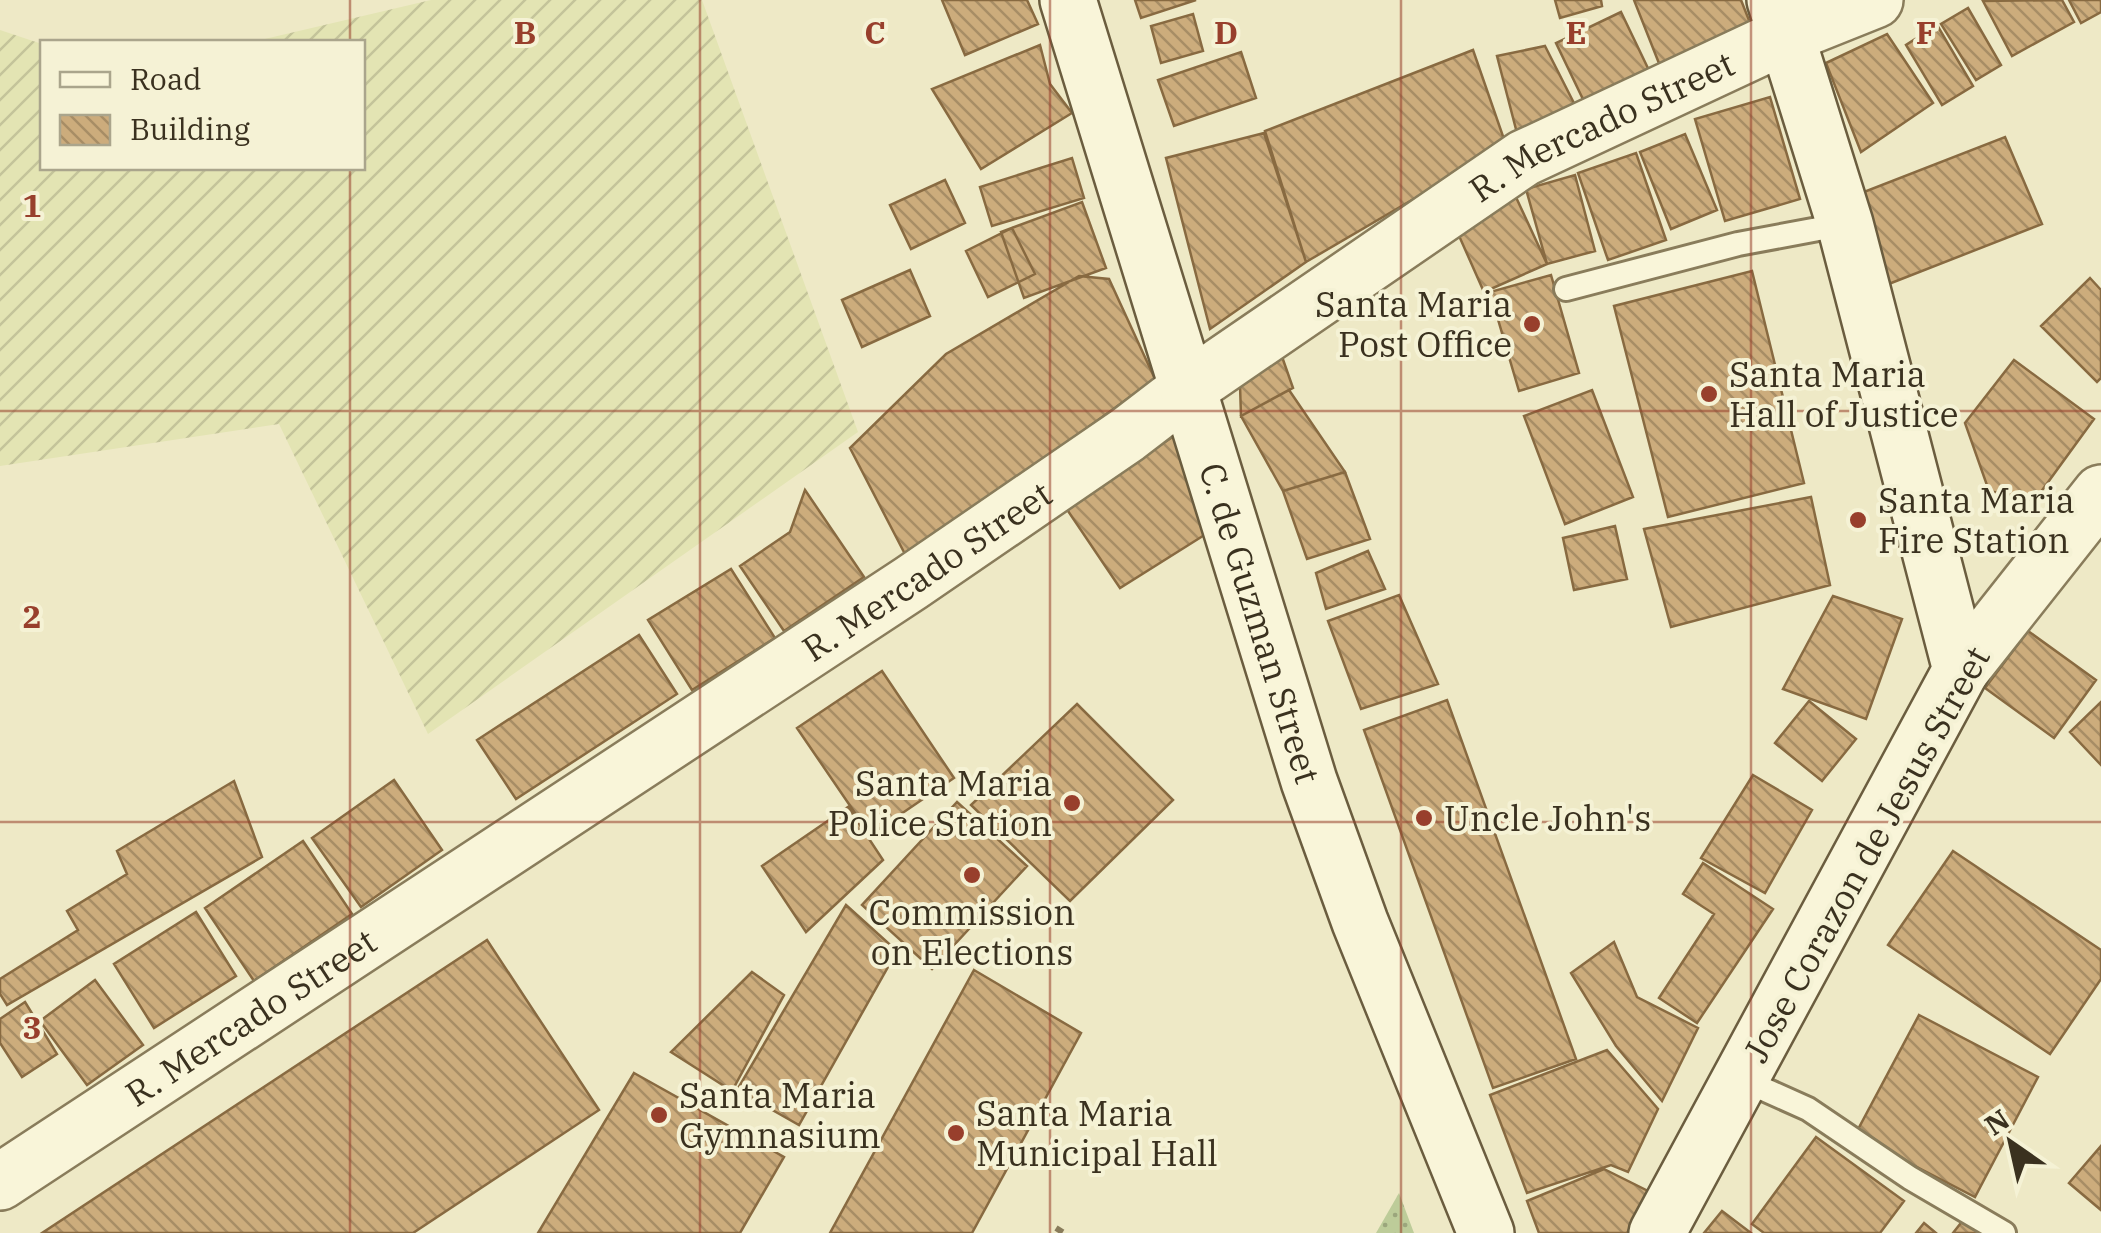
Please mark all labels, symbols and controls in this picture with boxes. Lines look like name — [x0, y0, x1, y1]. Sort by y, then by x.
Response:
text: B — [514, 11, 536, 53]
text: C — [864, 11, 886, 53]
text: D — [1214, 11, 1238, 53]
text: E — [1565, 11, 1587, 53]
text: F — [1916, 11, 1936, 53]
legend — [40, 40, 365, 170]
street label: R. Mercado Street — [1460, 40, 1741, 212]
text: Road — [130, 59, 202, 98]
text: Building — [130, 109, 250, 148]
text: 1 — [22, 184, 42, 226]
place label: Santa Maria Post Office — [1315, 281, 1512, 367]
marker: Santa Maria Post Office — [1521, 313, 1543, 335]
place label: Santa Maria Hall of Justice — [1729, 351, 1959, 437]
marker: Santa Maria Hall of Justice — [1698, 383, 1720, 405]
street label: C. de Guzman Street — [1189, 457, 1331, 789]
street label: R. Mercado Street — [793, 471, 1060, 671]
place label: Santa Maria Fire Station — [1878, 477, 2075, 563]
marker: Santa Maria Fire Station — [1847, 509, 1869, 531]
text: 2 — [22, 595, 42, 637]
street label: Jose Corazon de Jesus Street — [1732, 638, 2000, 1070]
place label: Santa Maria Police Station — [828, 760, 1052, 846]
marker: Santa Maria Police Station — [1061, 792, 1083, 814]
place label: Uncle John's — [1444, 795, 1651, 841]
marker: Uncle John's — [1413, 807, 1435, 829]
marker: Commission on Elections — [961, 864, 983, 886]
place label: Commission on Elections — [869, 889, 1075, 975]
street label: R. Mercado Street — [116, 918, 385, 1116]
text: 3 — [22, 1006, 42, 1048]
place label: Santa Maria Gymnasium — [679, 1072, 881, 1158]
place label: Santa Maria Municipal Hall — [976, 1090, 1218, 1176]
north arrow — [1961, 1093, 2061, 1193]
text: N — [1977, 1100, 2016, 1143]
marker: Santa Maria Gymnasium — [648, 1104, 670, 1126]
marker: Santa Maria Municipal Hall — [945, 1122, 967, 1144]

